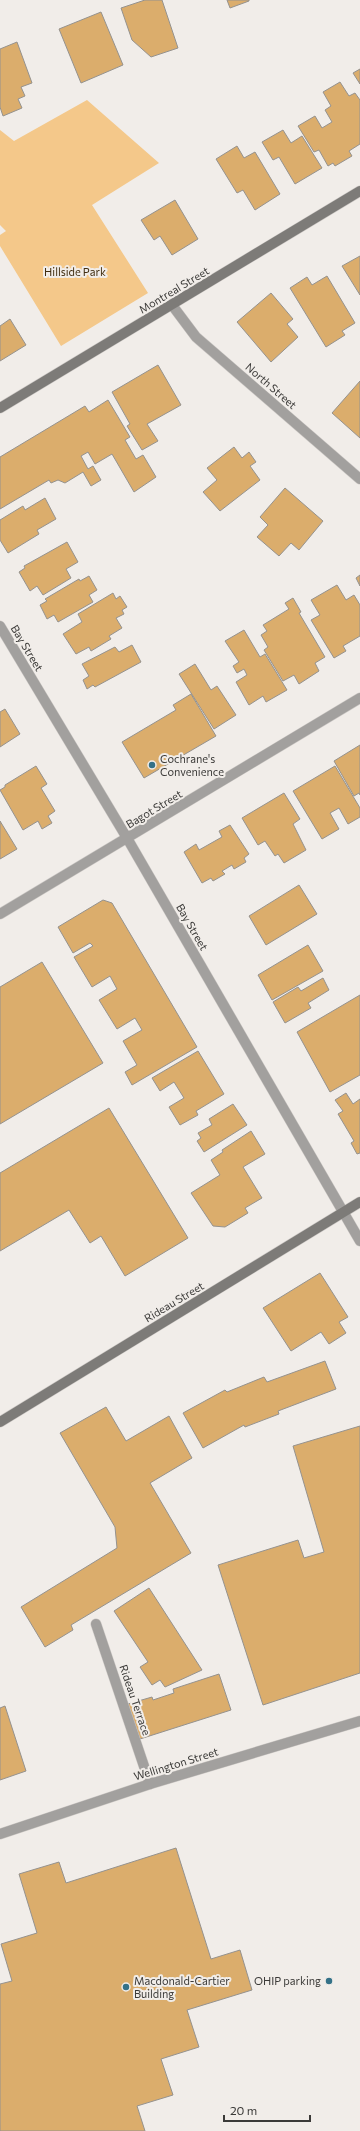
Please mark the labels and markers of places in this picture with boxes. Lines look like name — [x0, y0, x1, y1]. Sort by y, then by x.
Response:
place label: Cochrane's Convenience — [160, 752, 224, 778]
marker: Cochrane's Convenience — [147, 760, 157, 770]
place label: Macdonald-Cartier Building — [134, 1974, 230, 2000]
place label: OHIP parking — [254, 1974, 321, 1987]
marker: OHIP parking — [324, 1976, 334, 1986]
marker: Macdonald-Cartier Building — [121, 1982, 131, 1992]

